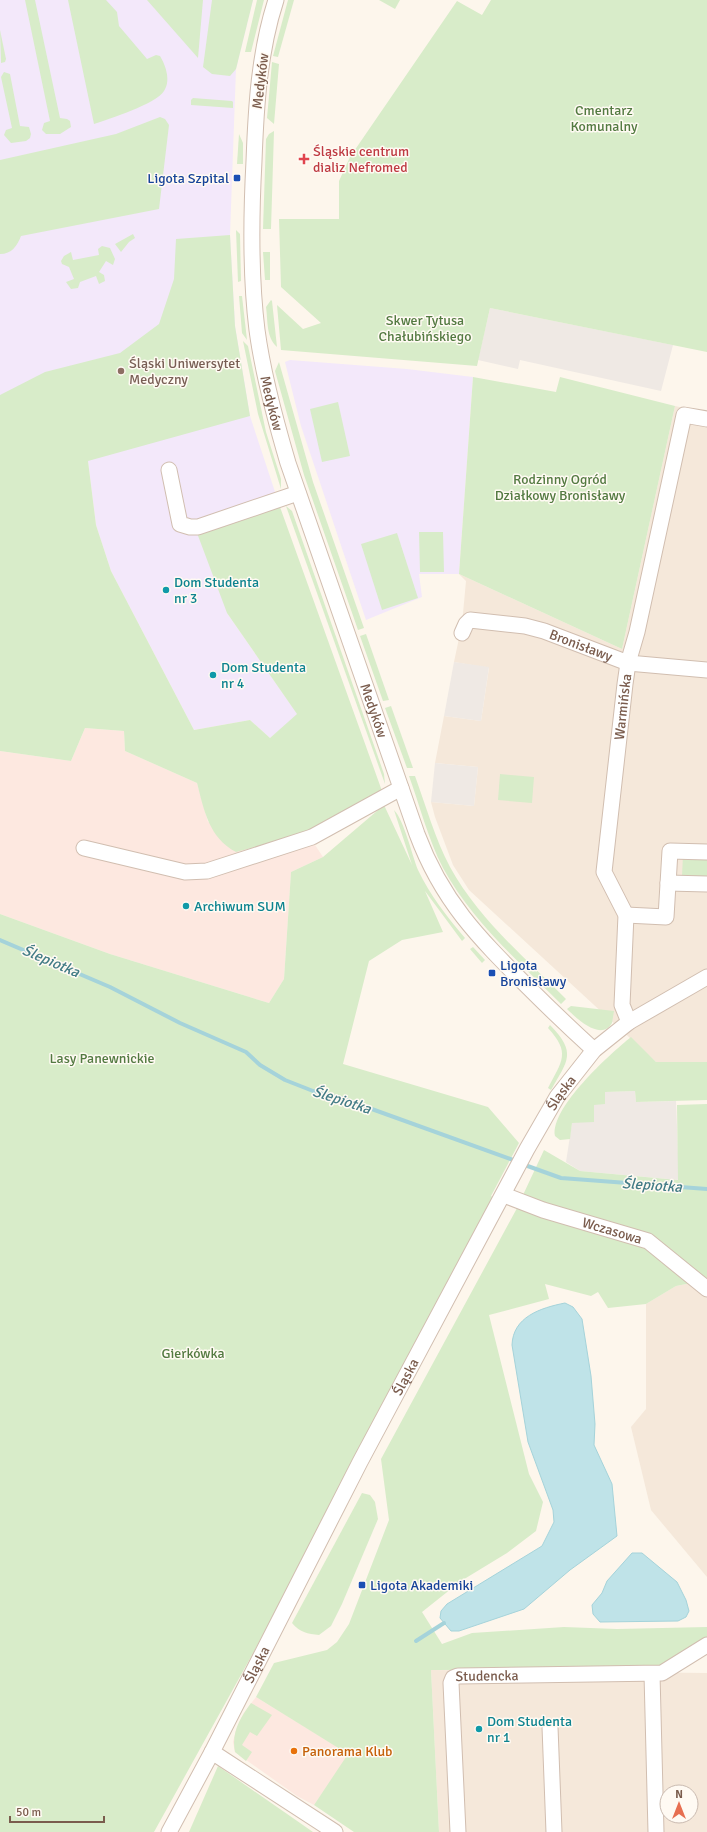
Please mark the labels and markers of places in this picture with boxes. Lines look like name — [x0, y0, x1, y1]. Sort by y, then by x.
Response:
place label: Śląskie centrum dializ Nefromed — [313, 143, 409, 176]
marker: Śląskie centrum dializ Nefromed — [298, 153, 310, 165]
place label: Ligota Szpital — [147, 170, 229, 187]
marker: Ligota Szpital — [232, 173, 242, 183]
place label: Śląski Uniwersytet Medyczny — [129, 355, 240, 388]
marker: Śląski Uniwersytet Medyczny — [116, 366, 126, 376]
place label: Dom Studenta nr 3 — [174, 574, 259, 607]
marker: Dom Studenta nr 3 — [161, 585, 171, 595]
place label: Dom Studenta nr 4 — [221, 659, 306, 692]
marker: Dom Studenta nr 4 — [208, 670, 218, 680]
place label: Archiwum SUM — [194, 898, 286, 915]
marker: Archiwum SUM — [181, 901, 191, 911]
place label: Ligota Bronisławy — [500, 957, 567, 990]
marker: Ligota Bronisławy — [487, 968, 497, 978]
place label: Ligota Akademiki — [370, 1577, 473, 1594]
marker: Ligota Akademiki — [357, 1580, 367, 1590]
place label: Dom Studenta nr 1 — [487, 1713, 572, 1746]
marker: Dom Studenta nr 1 — [474, 1724, 484, 1734]
place label: Panorama Klub — [302, 1743, 392, 1760]
marker: Panorama Klub — [289, 1746, 299, 1756]

